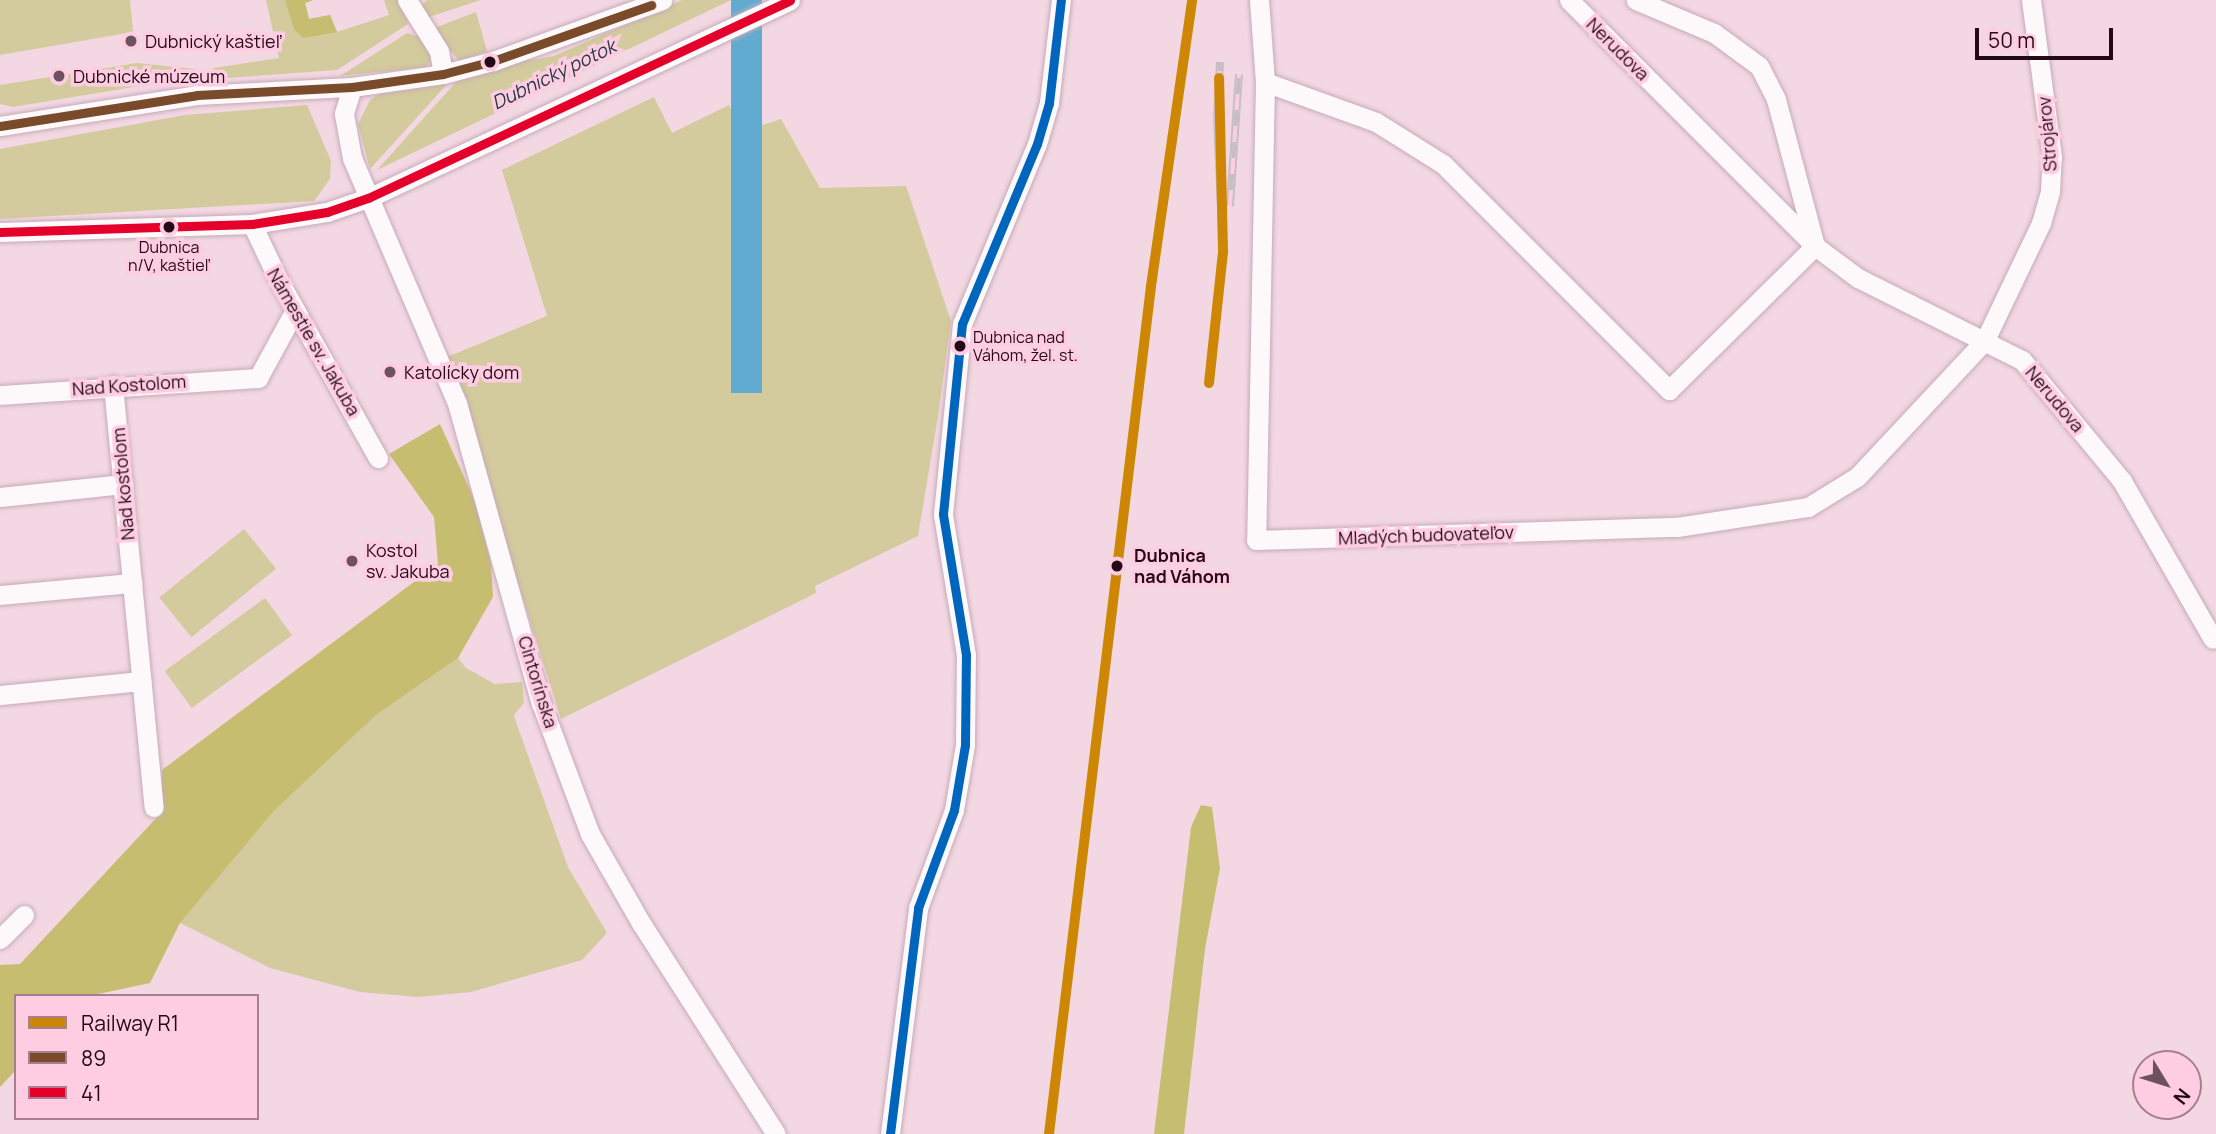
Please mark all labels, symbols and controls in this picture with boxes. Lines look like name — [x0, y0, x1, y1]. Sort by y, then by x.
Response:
street label: Nerudova — [1582, 13, 1654, 85]
scale bar — [1978, 14, 2116, 58]
text: 50 m — [1988, 26, 2035, 54]
place label: Dubnický kaštieľ — [145, 30, 282, 52]
marker: Dubnický kaštieľ — [123, 33, 139, 49]
water label: Dubnický potok — [488, 35, 620, 115]
unlabelled marker — [483, 55, 497, 69]
place label: Dubnické múzeum — [73, 65, 225, 87]
marker: Dubnické múzeum — [51, 68, 67, 84]
street label: Strojárov — [2033, 95, 2061, 173]
marker: Dubnica n/V, kaštieľ — [162, 220, 176, 234]
place label: Dubnica n/V, kaštieľ — [128, 237, 210, 275]
street label: Námestie sv. Jakuba — [263, 264, 365, 420]
place label: Dubnica nad Váhom, žel. st. — [973, 327, 1078, 365]
marker: Dubnica nad Váhom, žel. st. — [953, 339, 967, 353]
place label: Katolícky dom — [404, 361, 519, 383]
street label: Nerudova — [2021, 362, 2089, 436]
marker: Katolícky dom — [382, 364, 398, 380]
street label: Nad Kostolom — [71, 370, 187, 400]
street label: Nad kostolom — [107, 427, 139, 541]
street label: Mladých budovateľov — [1338, 521, 1514, 549]
place label: Kostol sv. Jakuba — [366, 540, 450, 582]
place label: Dubnica nad Váhom — [1134, 545, 1230, 588]
marker: Kostol sv. Jakuba — [344, 553, 360, 569]
marker: Dubnica nad Váhom — [1106, 555, 1128, 577]
street label: Cintorínska — [514, 633, 562, 731]
legend — [14, 994, 259, 1120]
text: Railway R1 — [81, 1009, 179, 1037]
text: 89 — [81, 1044, 106, 1072]
north arrow — [2132, 1050, 2202, 1120]
text: 41 — [81, 1079, 102, 1107]
text: N — [2168, 1083, 2196, 1110]

